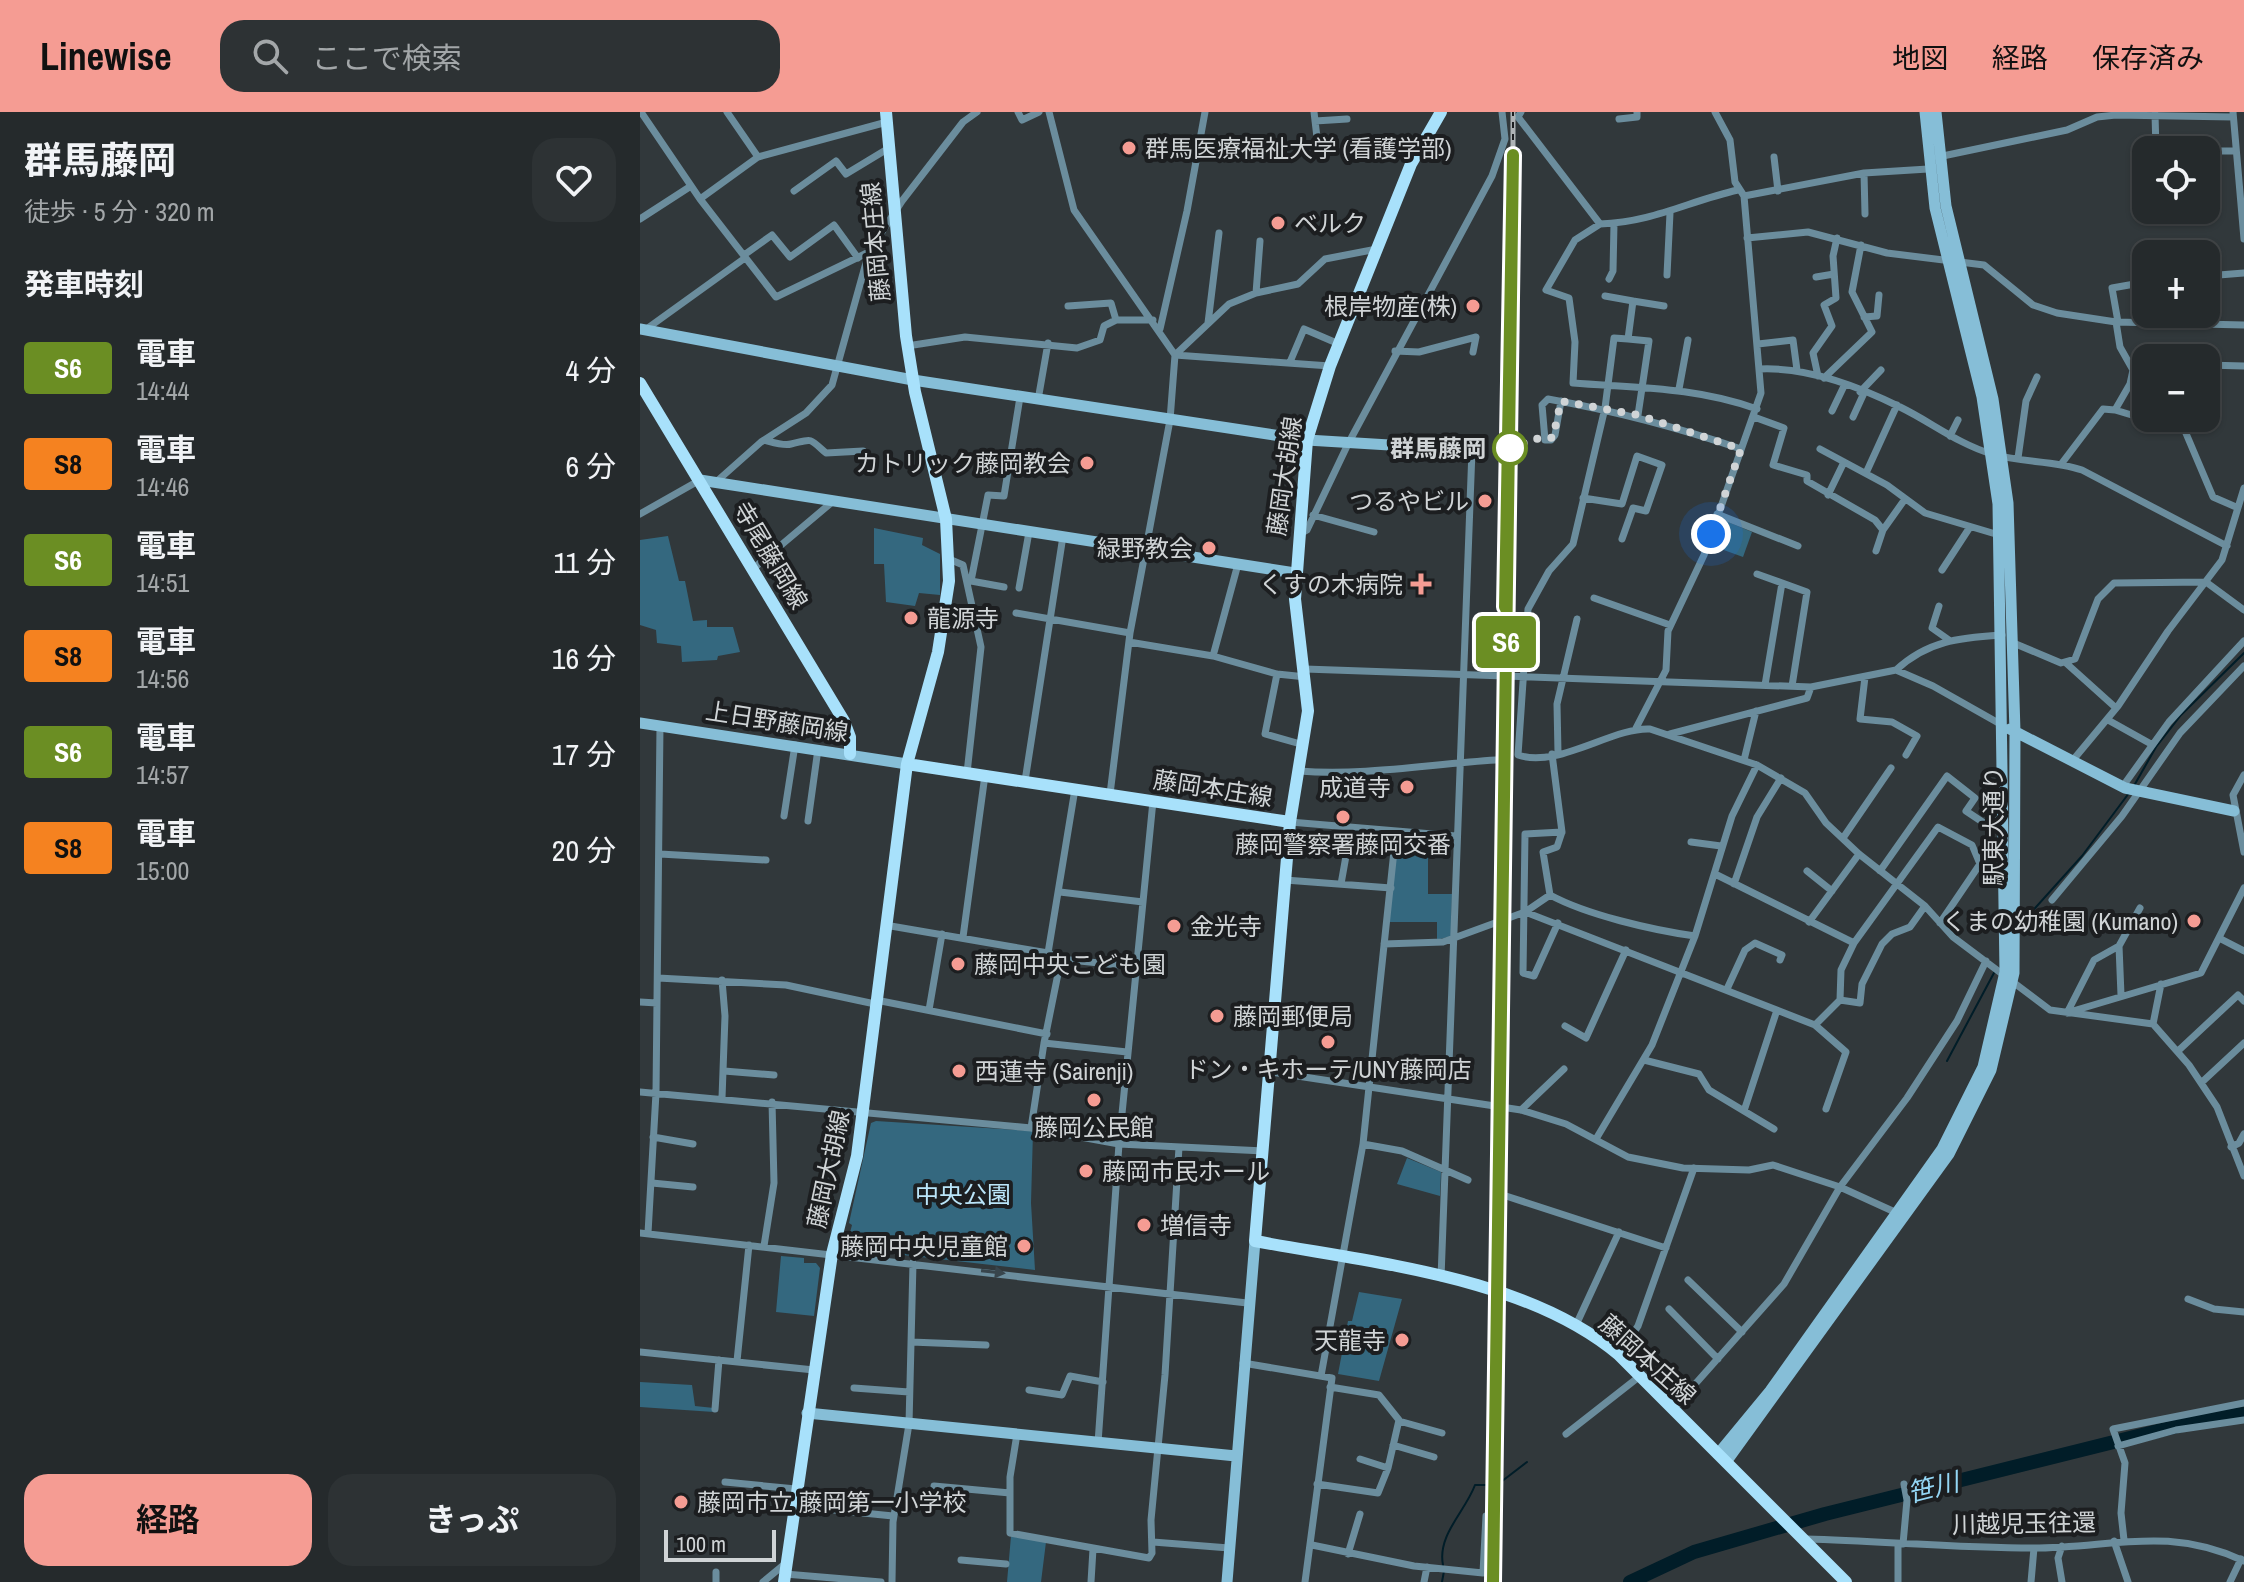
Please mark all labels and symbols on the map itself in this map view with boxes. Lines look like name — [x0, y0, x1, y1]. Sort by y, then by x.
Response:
place label: 群馬医療福祉大学 (看護学部) — [1145, 132, 1452, 164]
marker: 群馬医療福祉大学 (看護学部) — [1120, 139, 1138, 157]
street label: 藤岡本庄線 — [854, 181, 896, 303]
place label: ベルク — [1294, 207, 1366, 239]
marker: ベルク — [1269, 214, 1287, 232]
place label: 根岸物産(株) — [1324, 290, 1457, 322]
marker: 根岸物産(株) — [1464, 297, 1482, 315]
street label: 藤岡大胡線 — [1260, 414, 1308, 538]
marker: 群馬藤岡 — [1493, 431, 1527, 465]
place label: 群馬藤岡 — [1390, 432, 1486, 464]
place label: カトリック藤岡教会 — [855, 447, 1071, 479]
marker: カトリック藤岡教会 — [1078, 454, 1096, 472]
place label: つるやビル — [1349, 485, 1469, 517]
marker: つるやビル — [1476, 492, 1494, 510]
street label: 寺尾藤岡線 — [726, 495, 816, 615]
your location — [1691, 514, 1731, 554]
place label: 緑野教会 — [1097, 532, 1193, 564]
marker: 緑野教会 — [1200, 539, 1218, 557]
place label: くすの木病院 — [1259, 568, 1403, 600]
marker: くすの木病院 — [1410, 573, 1432, 595]
place label: 龍源寺 — [927, 602, 999, 634]
marker: 龍源寺 — [902, 609, 920, 627]
line badge: S6 — [1470, 616, 1542, 668]
street label: 上日野藤岡線 — [703, 694, 851, 748]
street label: 藤岡本庄線 — [1151, 763, 1275, 813]
street label: 駅東大通り — [1977, 766, 2009, 886]
place label: 成道寺 — [1319, 771, 1391, 803]
marker: 成道寺 — [1398, 778, 1416, 796]
marker: 藤岡警察署藤岡交番 — [1334, 808, 1352, 826]
place label: 藤岡警察署藤岡交番 — [1235, 828, 1451, 860]
place label: くまの幼稚園 (Kumano) — [1942, 905, 2178, 937]
place label: 金光寺 — [1190, 910, 1262, 942]
marker: くまの幼稚園 (Kumano) — [2185, 912, 2203, 930]
marker: 金光寺 — [1165, 917, 1183, 935]
place label: 藤岡中央こども園 — [974, 948, 1166, 980]
marker: 藤岡中央こども園 — [949, 955, 967, 973]
place label: 藤岡郵便局 — [1233, 1000, 1353, 1032]
marker: 藤岡郵便局 — [1208, 1007, 1226, 1025]
marker: ドン・キホーテ/UNY藤岡店 — [1319, 1033, 1337, 1051]
place label: ドン・キホーテ/UNY藤岡店 — [1184, 1053, 1472, 1085]
place label: 西蓮寺 (Sairenji) — [975, 1055, 1133, 1087]
marker: 西蓮寺 (Sairenji) — [950, 1062, 968, 1080]
marker: 藤岡公民館 — [1085, 1091, 1103, 1109]
street label: 藤岡大胡線 — [800, 1107, 856, 1231]
place label: 藤岡公民館 — [1034, 1111, 1154, 1143]
place label: 藤岡市民ホール — [1102, 1155, 1270, 1187]
marker: 藤岡市民ホール — [1077, 1162, 1095, 1180]
park label: 中央公園 — [915, 1178, 1011, 1210]
place label: 増信寺 — [1160, 1209, 1232, 1241]
marker: 増信寺 — [1135, 1216, 1153, 1234]
place label: 藤岡中央児童館 — [840, 1230, 1008, 1262]
marker: 藤岡中央児童館 — [1015, 1237, 1033, 1255]
one-way arrow — [981, 1266, 1006, 1279]
street label: 藤岡本庄線 — [1593, 1307, 1703, 1411]
place label: 天龍寺 — [1314, 1324, 1386, 1356]
marker: 天龍寺 — [1393, 1331, 1411, 1349]
water label: 笹川 — [1904, 1463, 1965, 1510]
place label: 藤岡市立 藤岡第一小学校 — [697, 1486, 966, 1518]
marker: 藤岡市立 藤岡第一小学校 — [672, 1493, 690, 1511]
street label: 川越児玉往還 — [1952, 1506, 2096, 1540]
scale bar — [664, 1526, 776, 1562]

